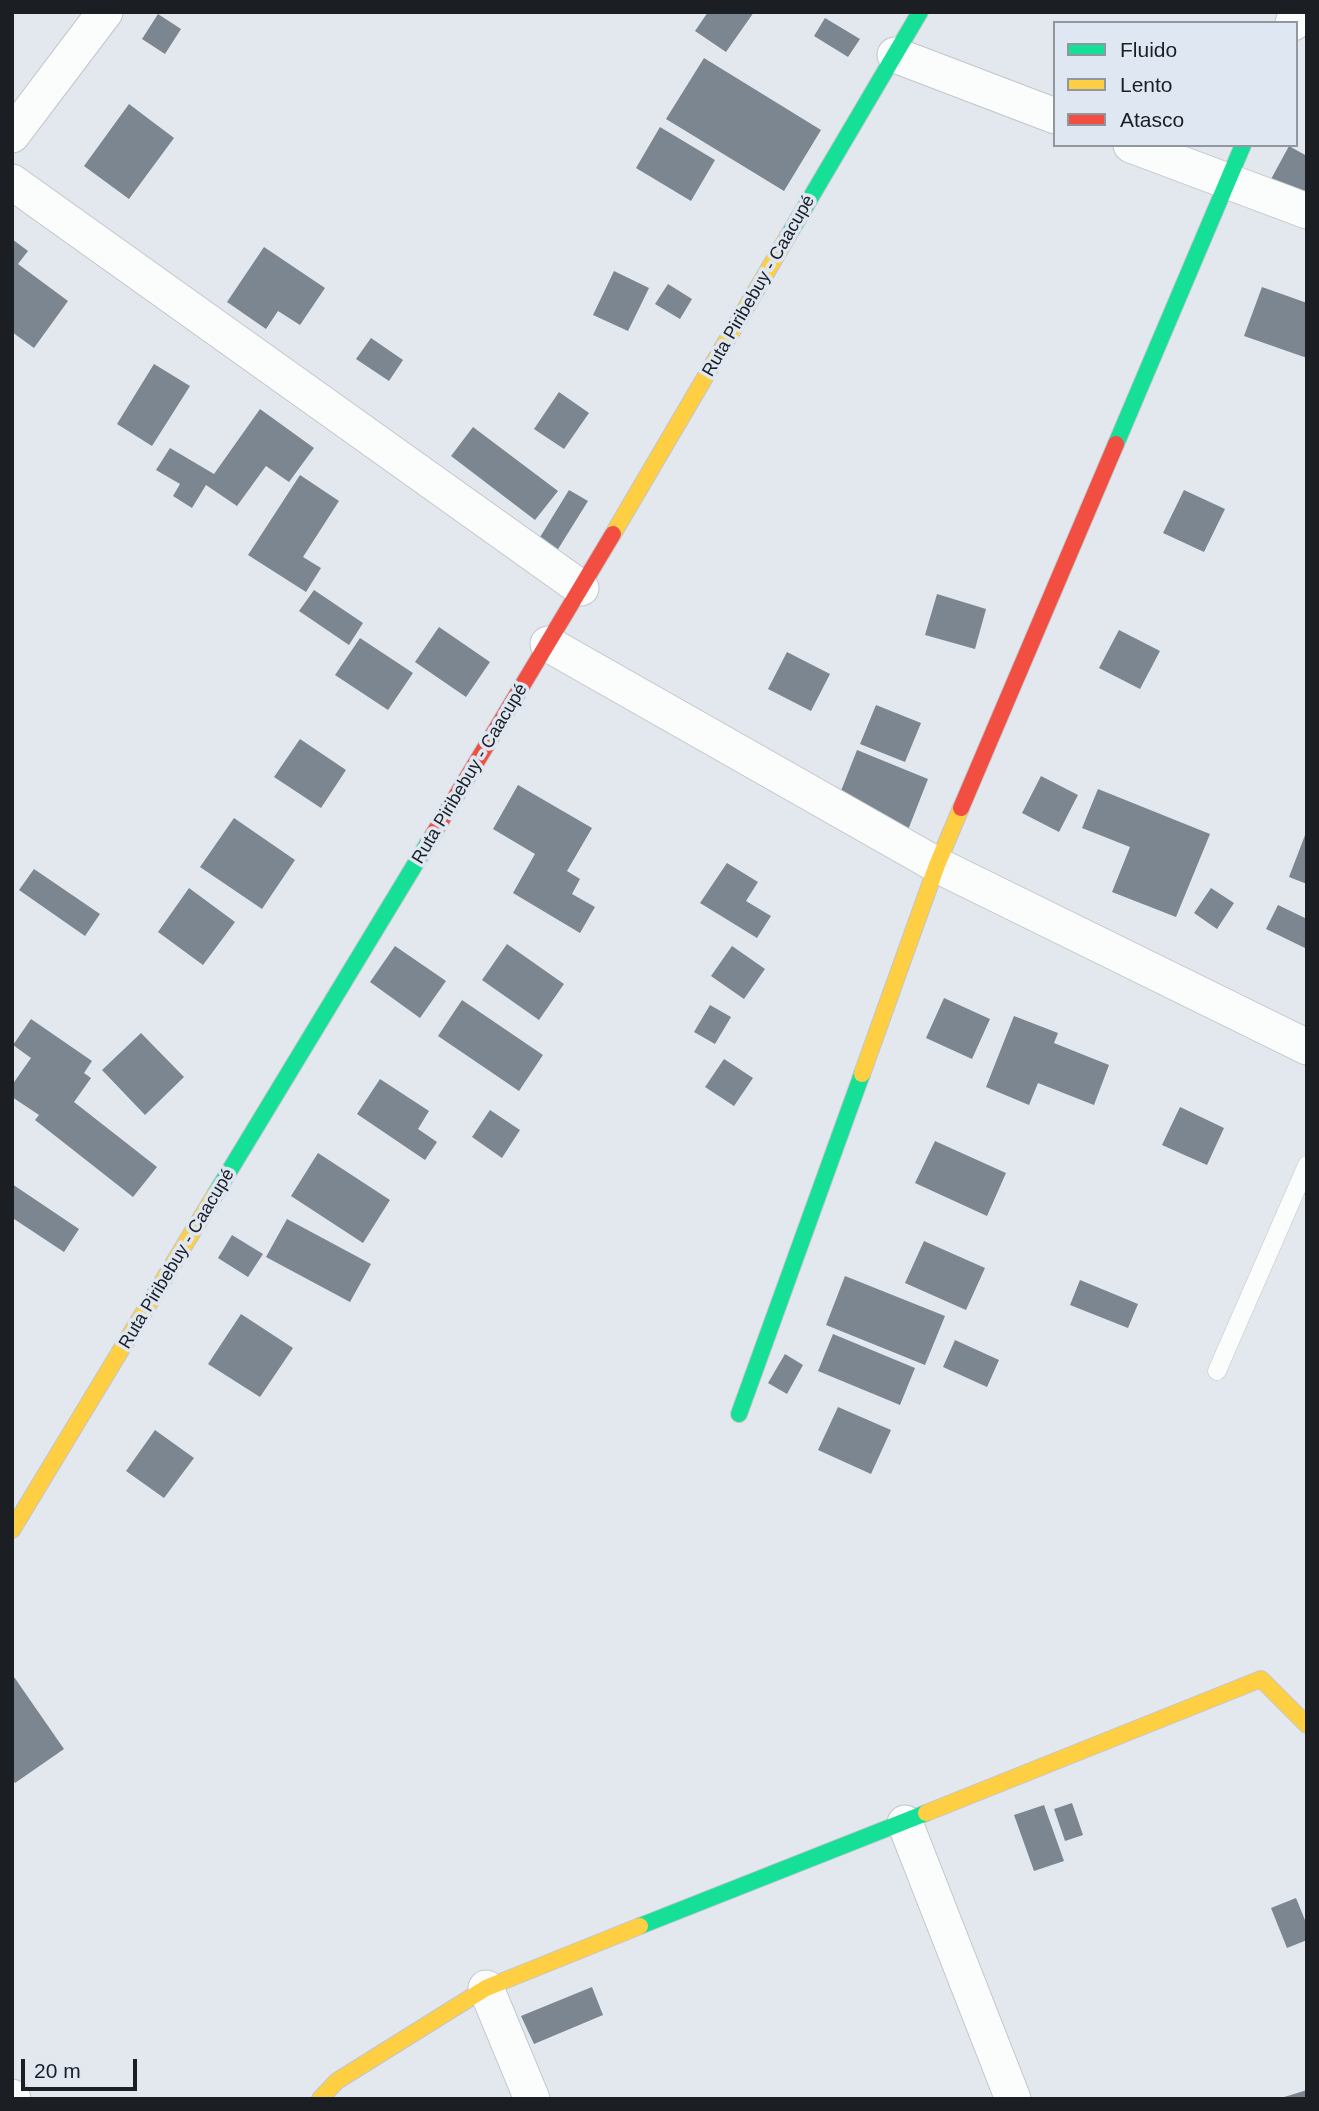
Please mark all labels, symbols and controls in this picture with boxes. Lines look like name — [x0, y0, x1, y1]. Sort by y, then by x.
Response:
legend — [1053, 21, 1298, 147]
text: Fluido — [1120, 38, 1177, 61]
text: Lento — [1120, 73, 1173, 96]
text: Atasco — [1120, 108, 1184, 131]
street label: Ruta Piribebuy - Caacupé — [698, 191, 820, 381]
street label: Ruta Piribebuy - Caacupé — [408, 680, 532, 868]
street label: Ruta Piribebuy - Caacupé — [115, 1165, 239, 1353]
scale bar — [24, 2044, 140, 2088]
text: 20 m — [34, 2059, 81, 2082]

